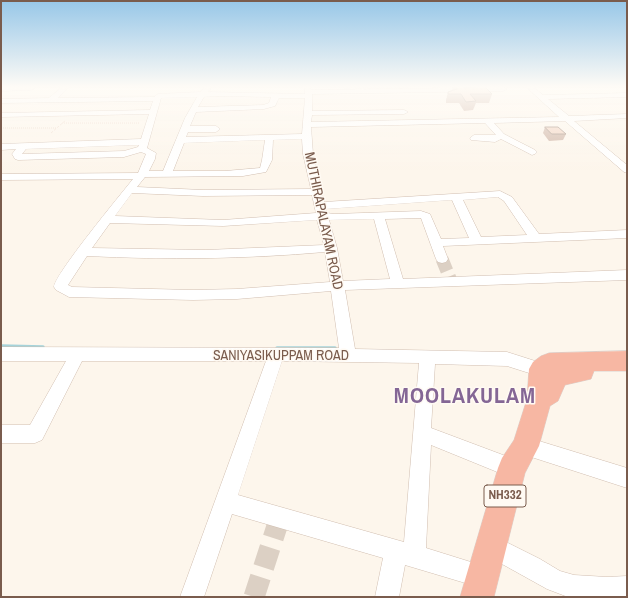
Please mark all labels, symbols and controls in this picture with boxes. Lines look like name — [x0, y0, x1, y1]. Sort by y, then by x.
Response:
street label: MUTHIRAPALAYAM ROAD — [300, 151, 346, 291]
street label: SANIYASIKUPPAM ROAD — [213, 348, 349, 364]
district label: MOOLAKULAM — [394, 384, 536, 410]
road number: NH332 — [484, 485, 526, 507]

